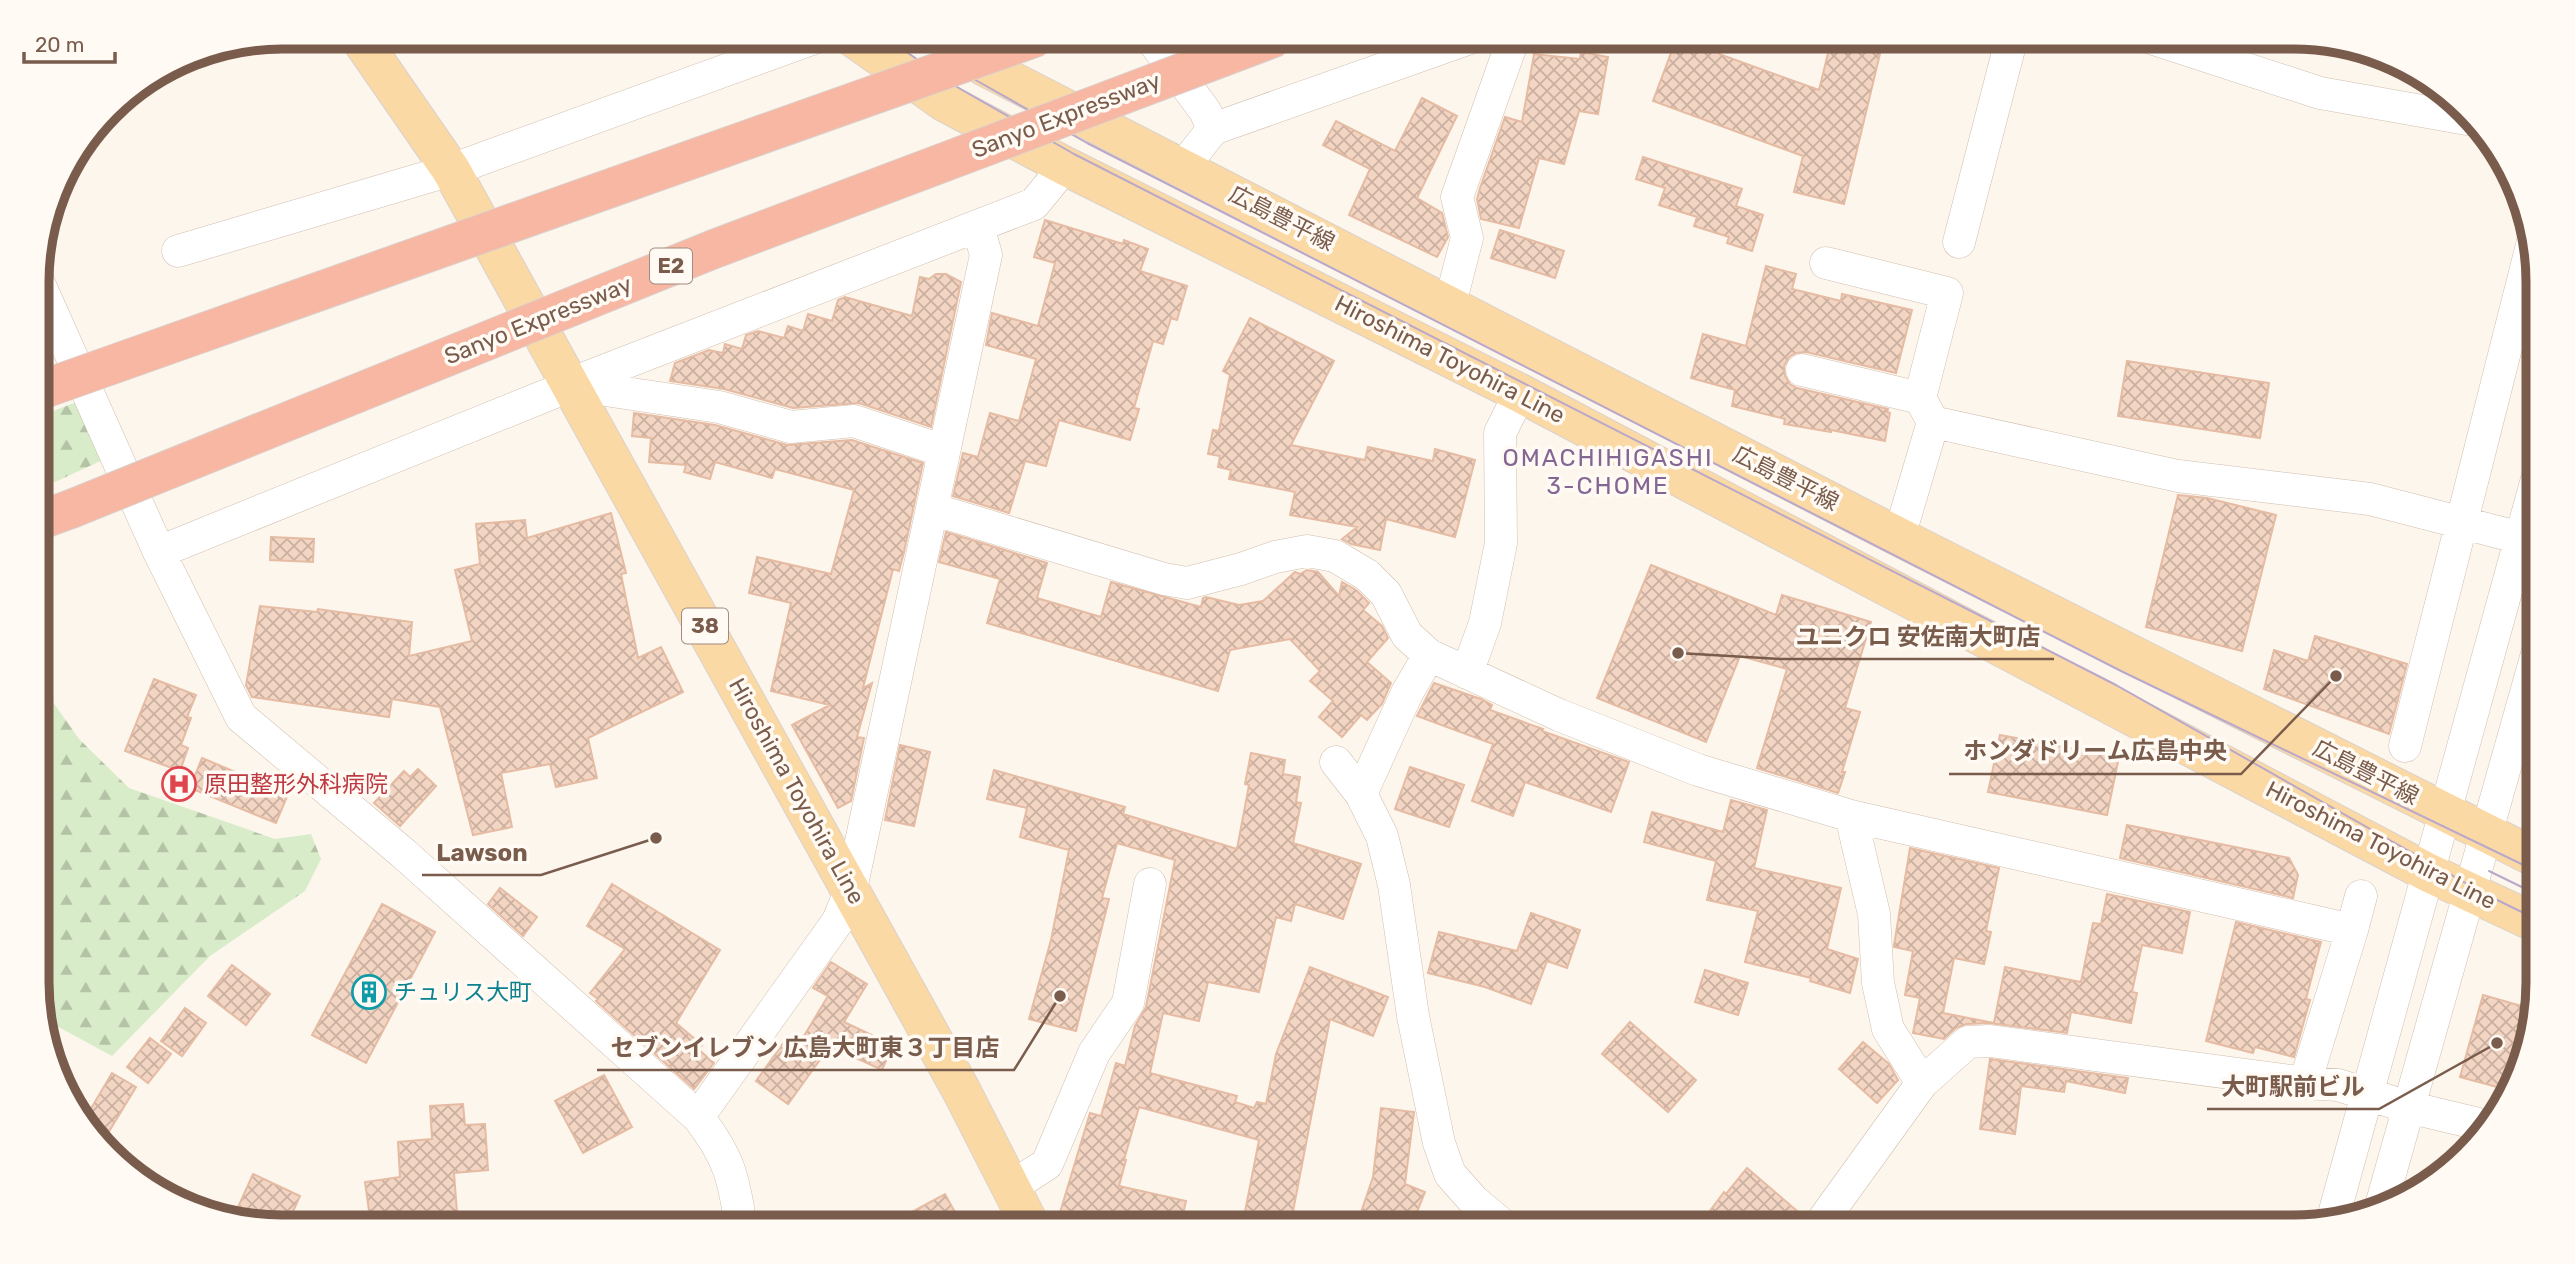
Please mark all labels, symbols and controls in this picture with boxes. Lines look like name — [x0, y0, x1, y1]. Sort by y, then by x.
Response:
scale bar — [24, 21, 116, 65]
text: 20 m — [35, 32, 84, 57]
street label: Sanyo Expressway — [968, 66, 1164, 164]
street label: 広島豊平線 — [1224, 179, 1340, 257]
road number: E2 — [650, 248, 692, 284]
street label: Sanyo Expressway — [440, 270, 636, 370]
street label: Hiroshima Toyohira Line — [1330, 289, 1570, 429]
street label: 広島豊平線 — [1728, 439, 1844, 517]
district label: OMACHIHIGASHI 3-CHOME — [1503, 444, 1713, 500]
road number: 38 — [682, 608, 728, 644]
callout: ユニクロ 安佐南大町店 — [1781, 614, 2054, 659]
text: ユニクロ 安佐南大町店 — [1795, 623, 2041, 651]
street label: Hiroshima Toyohira Line — [723, 673, 871, 909]
callout: ホンダドリーム広島中央 — [1949, 729, 2241, 774]
street label: 広島豊平線 — [2308, 733, 2424, 811]
text: ホンダドリーム広島中央 — [1963, 737, 2227, 765]
hospital icon: 原田整形外科病院 — [160, 765, 198, 803]
place label: 原田整形外科病院 — [204, 770, 388, 798]
street label: Hiroshima Toyohira Line — [2261, 775, 2501, 915]
callout: Lawson — [422, 830, 541, 875]
text: Lawson — [436, 839, 528, 867]
building icon: チュリス大町 — [350, 973, 388, 1011]
place label: チュリス大町 — [394, 978, 532, 1006]
callout: セブンイレブン 広島大町東３丁目店 — [597, 1025, 1014, 1070]
text: セブンイレブン 広島大町東３丁目店 — [610, 1034, 1000, 1062]
callout: 大町駅前ビル — [2207, 1064, 2379, 1109]
text: 大町駅前ビル — [2221, 1073, 2365, 1101]

